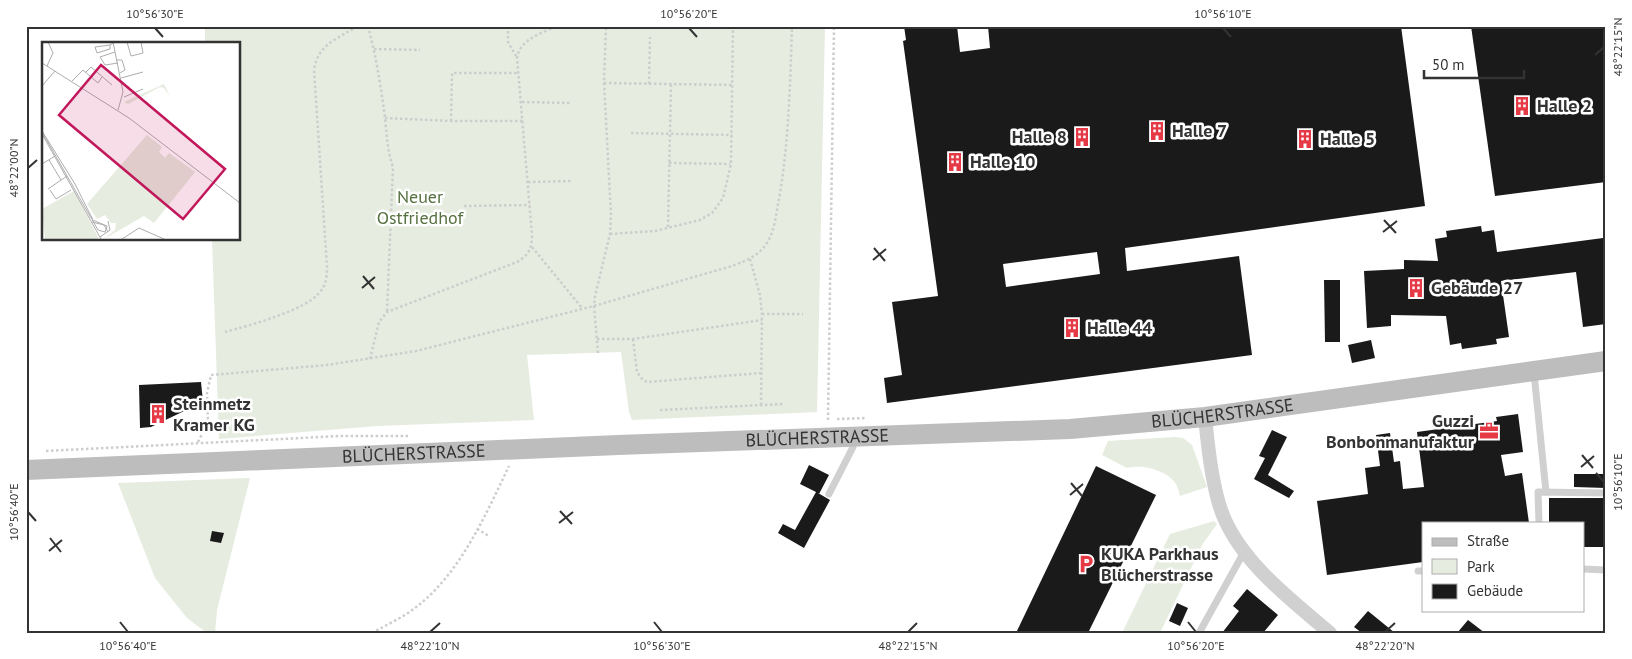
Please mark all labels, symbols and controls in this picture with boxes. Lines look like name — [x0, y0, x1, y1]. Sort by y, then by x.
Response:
text: 10°56'30"E — [126, 6, 184, 21]
text: 10°56'20"E — [660, 6, 718, 21]
text: 10°56'10"E — [1194, 6, 1252, 21]
text: 48°22'15"N — [1610, 17, 1625, 77]
inset map — [42, 42, 240, 240]
scale bar — [1424, 48, 1524, 80]
text: 50 m — [1432, 55, 1465, 74]
place label: Halle 2 — [1537, 94, 1592, 117]
building icon: Halle 2 — [1511, 95, 1533, 117]
place label: Halle 7 — [1172, 119, 1227, 142]
building icon: Halle 7 — [1146, 120, 1168, 142]
place label: Halle 8 — [1012, 125, 1067, 148]
building icon: Halle 8 — [1071, 126, 1093, 148]
place label: Halle 5 — [1320, 127, 1375, 150]
building icon: Halle 5 — [1294, 128, 1316, 150]
text: 48°22'00"N — [6, 138, 21, 198]
place label: Halle 10 — [970, 150, 1035, 173]
building icon: Halle 10 — [944, 151, 966, 173]
park label: Neuer Ostfriedhof — [377, 185, 465, 229]
place label: Gebäude 27 — [1431, 276, 1523, 299]
building icon: Gebäude 27 — [1405, 277, 1427, 299]
place label: Halle 44 — [1087, 316, 1152, 339]
building icon: Halle 44 — [1061, 317, 1083, 339]
place label: Steinmetz Kramer KG — [173, 392, 255, 436]
street label: BLÜCHERSTRASSE — [1150, 393, 1295, 433]
building icon: Steinmetz Kramer KG — [147, 403, 169, 425]
place label: Guzzi Bonbonmanufaktur — [1326, 409, 1475, 453]
office icon: Guzzi Bonbonmanufaktur — [1478, 420, 1500, 442]
street label: BLÜCHERSTRASSE — [745, 423, 889, 451]
street label: BLÜCHERSTRASSE — [341, 439, 486, 468]
text: 10°56'10"E — [1610, 453, 1625, 511]
text: 10°56'40"E — [6, 483, 21, 541]
legend — [1422, 522, 1584, 612]
text: Straße — [1467, 531, 1509, 550]
place label: KUKA Parkhaus Blücherstrasse — [1101, 542, 1219, 586]
parking icon: KUKA Parkhaus Blücherstrasse — [1075, 553, 1097, 575]
text: Park — [1467, 557, 1495, 576]
text: Gebäude — [1467, 581, 1523, 600]
text: 10°56'40"E — [99, 638, 157, 653]
text: 48°22'10"N — [400, 638, 460, 653]
text: 10°56'30"E — [633, 638, 691, 653]
text: 48°22'15"N — [878, 638, 938, 653]
text: 10°56'20"E — [1167, 638, 1225, 653]
text: 48°22'20"N — [1355, 638, 1415, 653]

